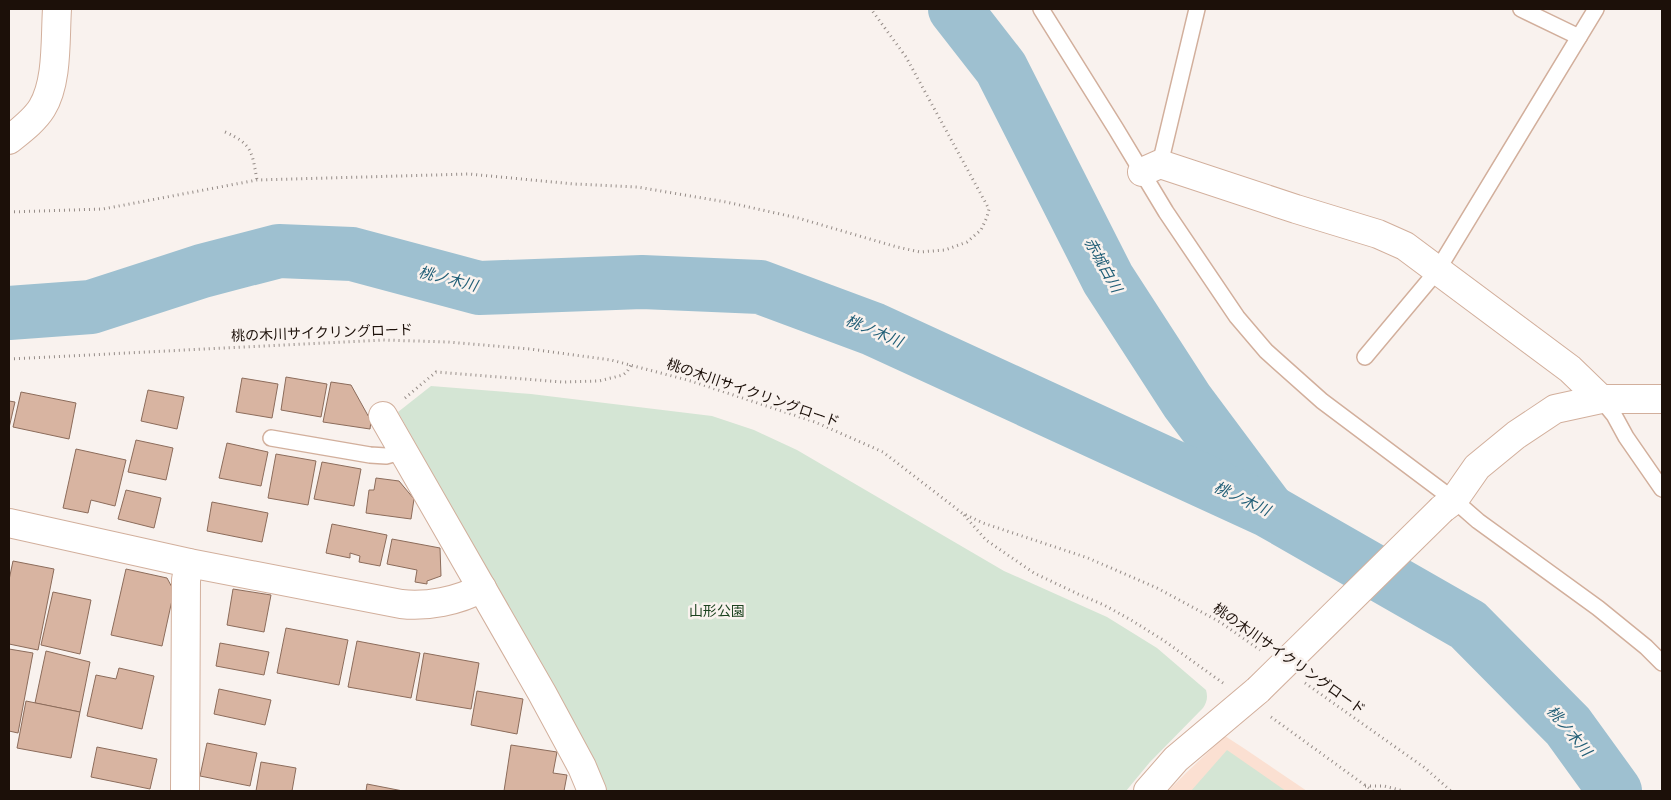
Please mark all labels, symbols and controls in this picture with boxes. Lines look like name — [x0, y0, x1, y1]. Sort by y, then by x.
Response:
water label: 赤城白川 — [1081, 234, 1126, 297]
water label: 桃ノ木川 — [417, 263, 481, 295]
water label: 桃ノ木川 — [843, 311, 907, 352]
street label: 桃の木川サイクリングロード — [231, 321, 413, 345]
street label: 桃の木川サイクリングロード — [664, 355, 842, 431]
water label: 桃ノ木川 — [1211, 478, 1275, 521]
street label: 桃の木川サイクリングロード — [1210, 600, 1368, 718]
park label: 山形公園 — [689, 603, 745, 620]
water label: 桃ノ木川 — [1543, 702, 1596, 761]

